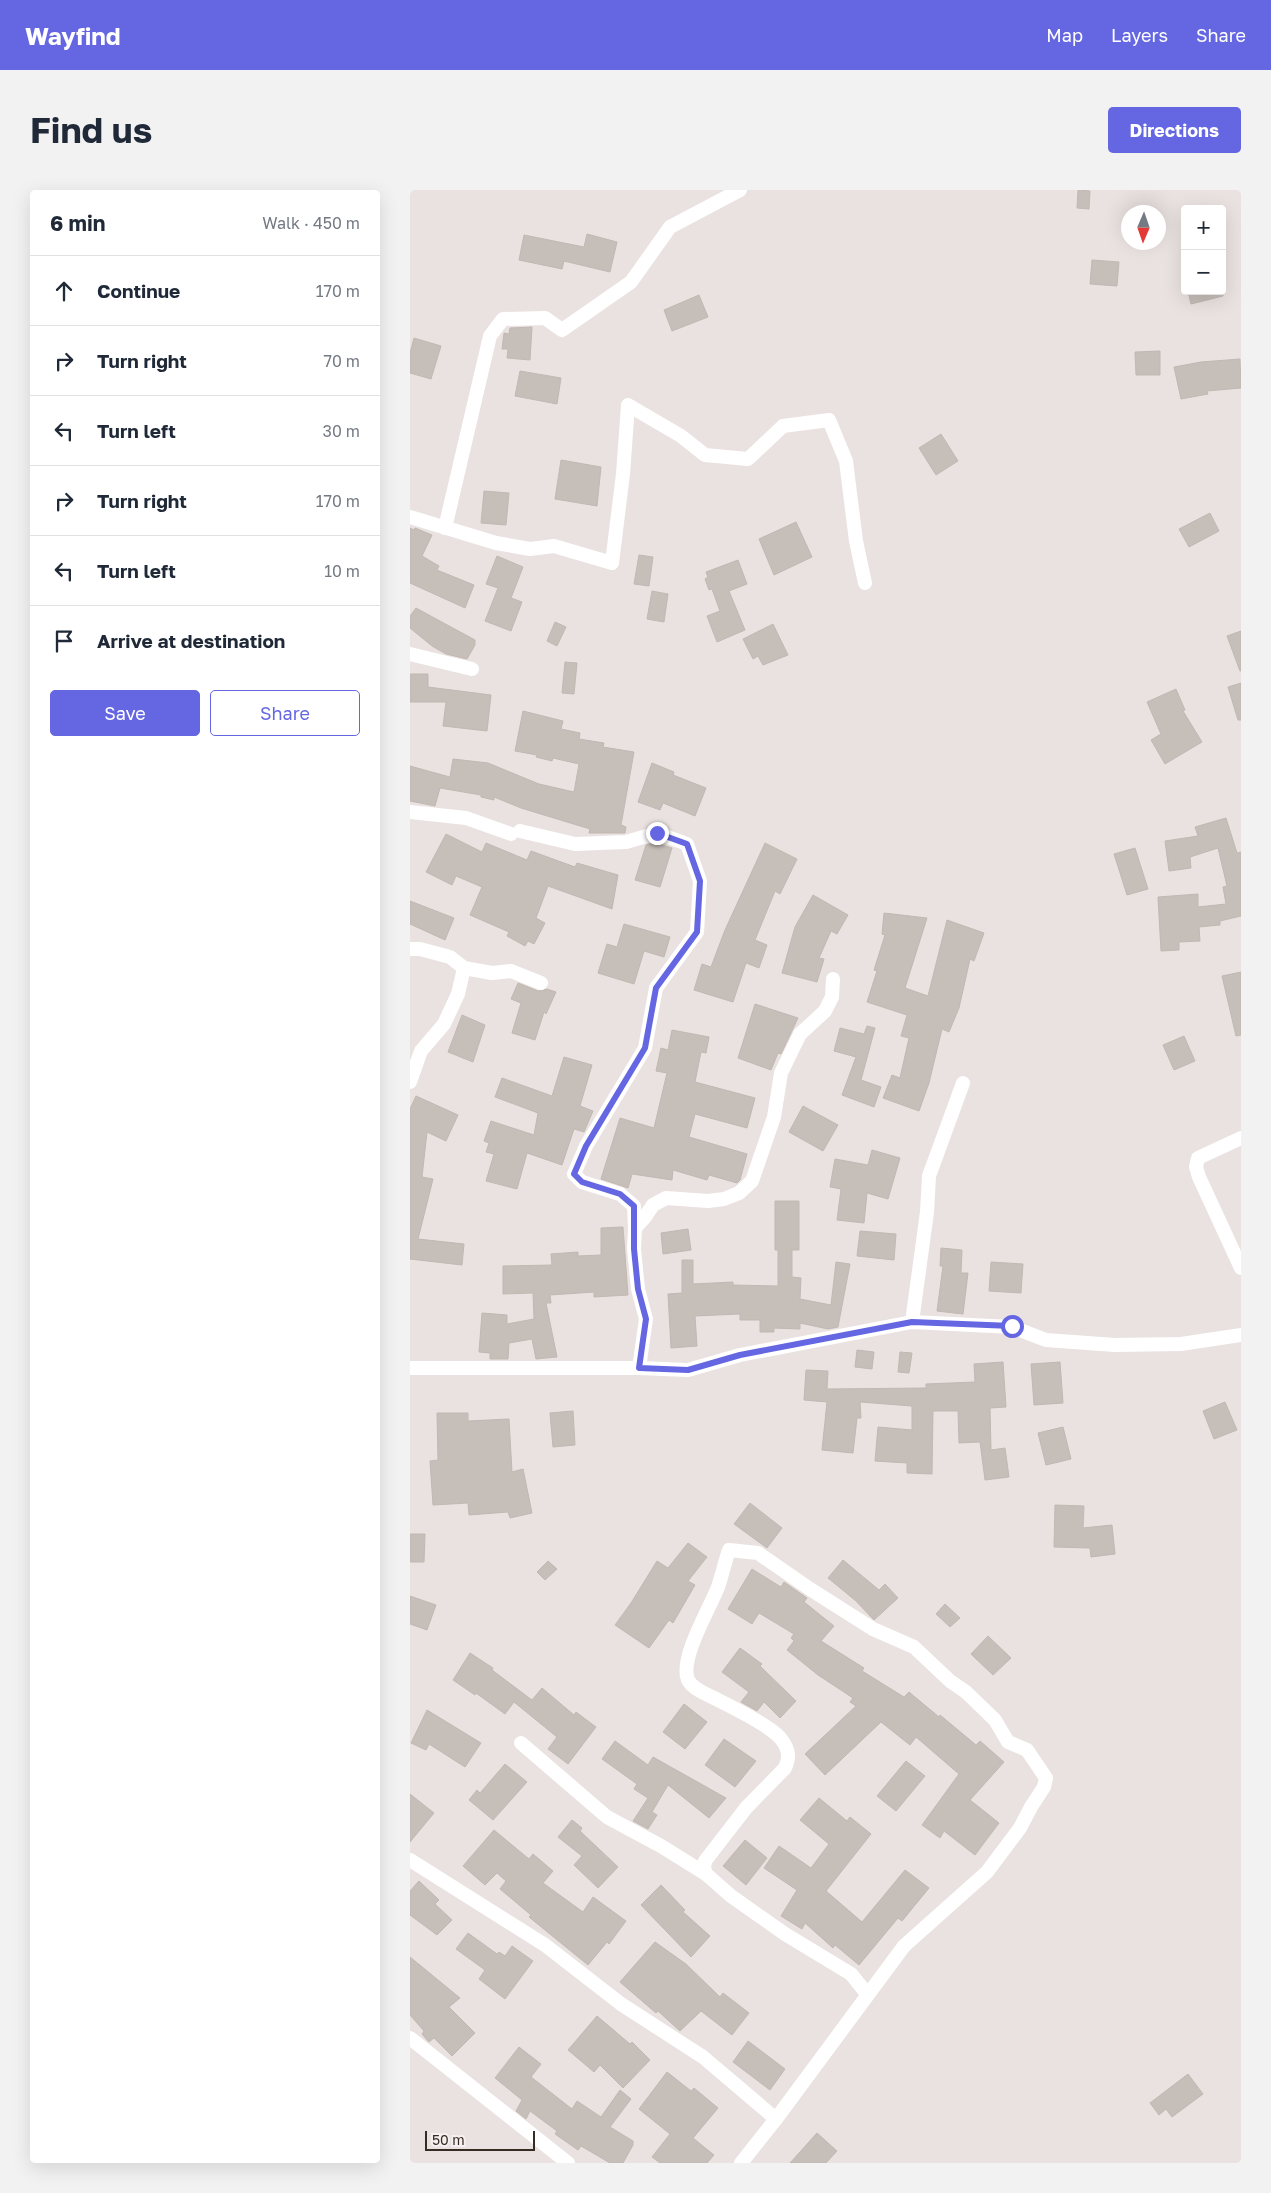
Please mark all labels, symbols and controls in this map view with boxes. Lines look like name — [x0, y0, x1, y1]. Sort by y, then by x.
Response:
text: Wayfind — [25, 21, 121, 50]
text: Map — [1046, 24, 1083, 46]
text: Layers — [1111, 24, 1168, 46]
text: Share — [1196, 24, 1246, 46]
button: Directions — [1108, 107, 1241, 153]
text: Find us — [30, 109, 152, 151]
north arrow — [1121, 205, 1166, 250]
map controls — [1181, 205, 1226, 295]
button: + — [1181, 205, 1226, 250]
text: 6 min — [50, 210, 105, 236]
text: Walk · 450 m — [262, 213, 360, 233]
button: − — [1181, 250, 1226, 295]
icon: ahead — [50, 277, 78, 305]
text: Continue — [97, 279, 180, 302]
text: 170 m — [316, 281, 360, 301]
icon: right — [50, 347, 78, 375]
text: Turn right — [97, 349, 187, 372]
text: 70 m — [323, 351, 360, 371]
icon: left — [50, 417, 78, 445]
text: Turn left — [97, 419, 176, 442]
text: 30 m — [323, 421, 360, 441]
icon: right — [50, 487, 78, 515]
text: Turn right — [97, 489, 187, 512]
text: 170 m — [316, 491, 360, 511]
icon: left — [50, 557, 78, 585]
text: Turn left — [97, 559, 176, 582]
text: 10 m — [324, 561, 360, 581]
icon: arrive — [50, 627, 78, 655]
text: Arrive at destination — [97, 629, 285, 652]
button: Save — [50, 690, 200, 736]
button: Share — [210, 690, 360, 736]
route end — [646, 822, 669, 845]
route start — [1001, 1315, 1024, 1338]
scale bar — [425, 2128, 535, 2151]
text: 50 m — [432, 2131, 465, 2148]

